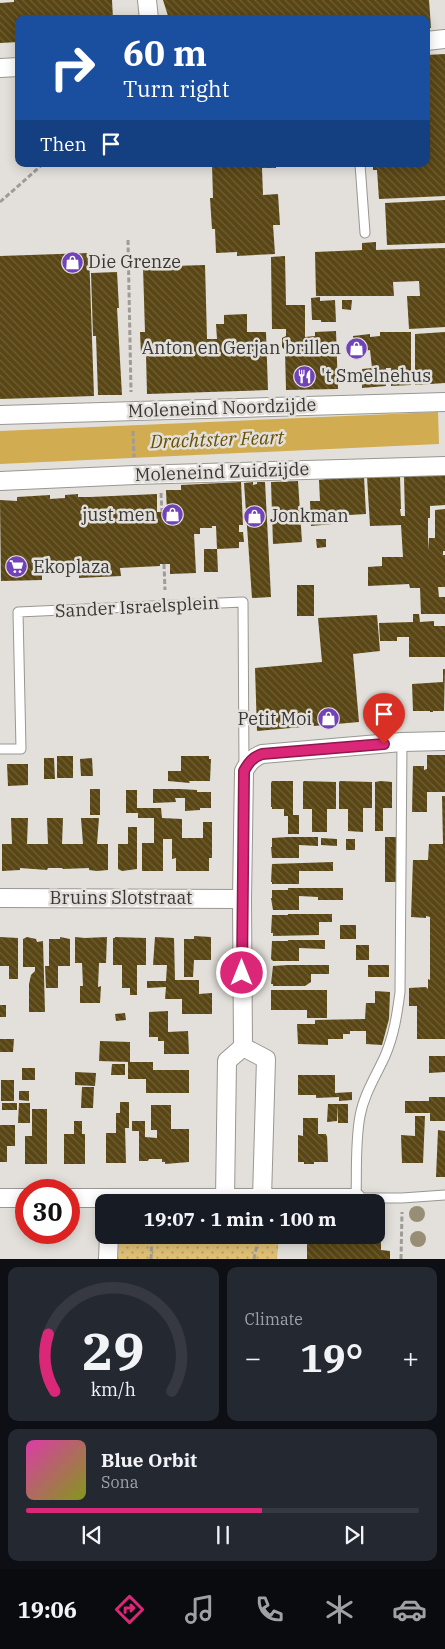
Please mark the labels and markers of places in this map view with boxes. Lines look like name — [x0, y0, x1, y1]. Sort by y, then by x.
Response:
shop icon: Die Grenze — [60, 250, 84, 274]
place label: Die Grenze — [88, 250, 181, 273]
place label: Anton en Gerjan brillen — [142, 336, 341, 359]
shop icon: Anton en Gerjan brillen — [345, 336, 369, 360]
restaurant icon: 't Smelnehus — [293, 364, 317, 388]
place label: 't Smelnehus — [321, 364, 431, 387]
place label: just men — [81, 503, 156, 526]
shop icon: just men — [160, 503, 184, 527]
shop icon: Jonkman — [242, 504, 266, 528]
place label: Jonkman — [270, 504, 349, 527]
supermarket icon: Ekoplaza — [5, 555, 29, 579]
place label: Ekoplaza — [33, 555, 110, 578]
pin — [363, 693, 405, 744]
place label: Petit Moi — [237, 707, 312, 730]
shop icon: Petit Moi — [316, 707, 340, 731]

